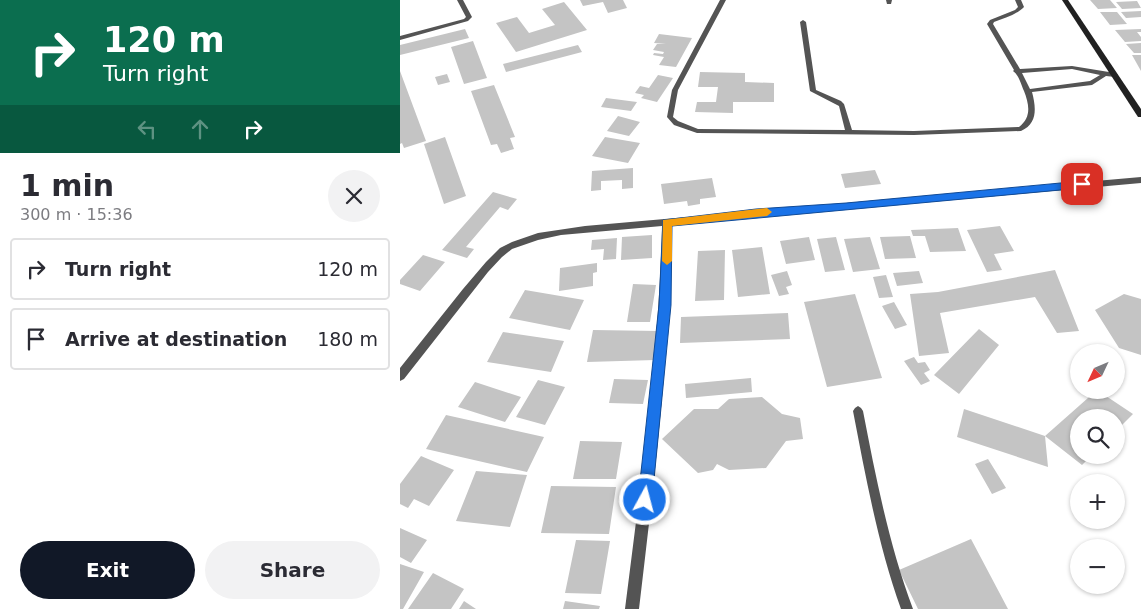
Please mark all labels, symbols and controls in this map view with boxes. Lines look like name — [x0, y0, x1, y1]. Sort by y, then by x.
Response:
icon: right — [20, 20, 85, 85]
text: 120 m — [103, 20, 225, 60]
text: Turn right — [103, 61, 208, 86]
icon: left — [133, 115, 161, 143]
icon: ahead — [186, 115, 214, 143]
icon: right — [239, 115, 267, 143]
pin — [1061, 163, 1103, 205]
text: 1 min — [20, 168, 114, 203]
button: close — [328, 170, 380, 222]
icon: arrive — [1068, 170, 1096, 198]
text: 300 m · 15:36 — [20, 205, 133, 224]
icon: right — [22, 255, 50, 283]
text: Turn right — [65, 258, 171, 280]
text: 120 m — [317, 258, 378, 280]
icon: arrive — [22, 325, 50, 353]
text: Arrive at destination — [65, 328, 287, 350]
text: 180 m — [317, 328, 378, 350]
north arrow — [1070, 344, 1125, 399]
map controls — [1070, 344, 1125, 594]
button: search — [1070, 409, 1125, 464]
position arrow — [618, 473, 670, 525]
button: + — [1070, 474, 1125, 529]
button: − — [1070, 539, 1125, 594]
button: Exit — [20, 541, 195, 599]
button: Share — [205, 541, 380, 599]

